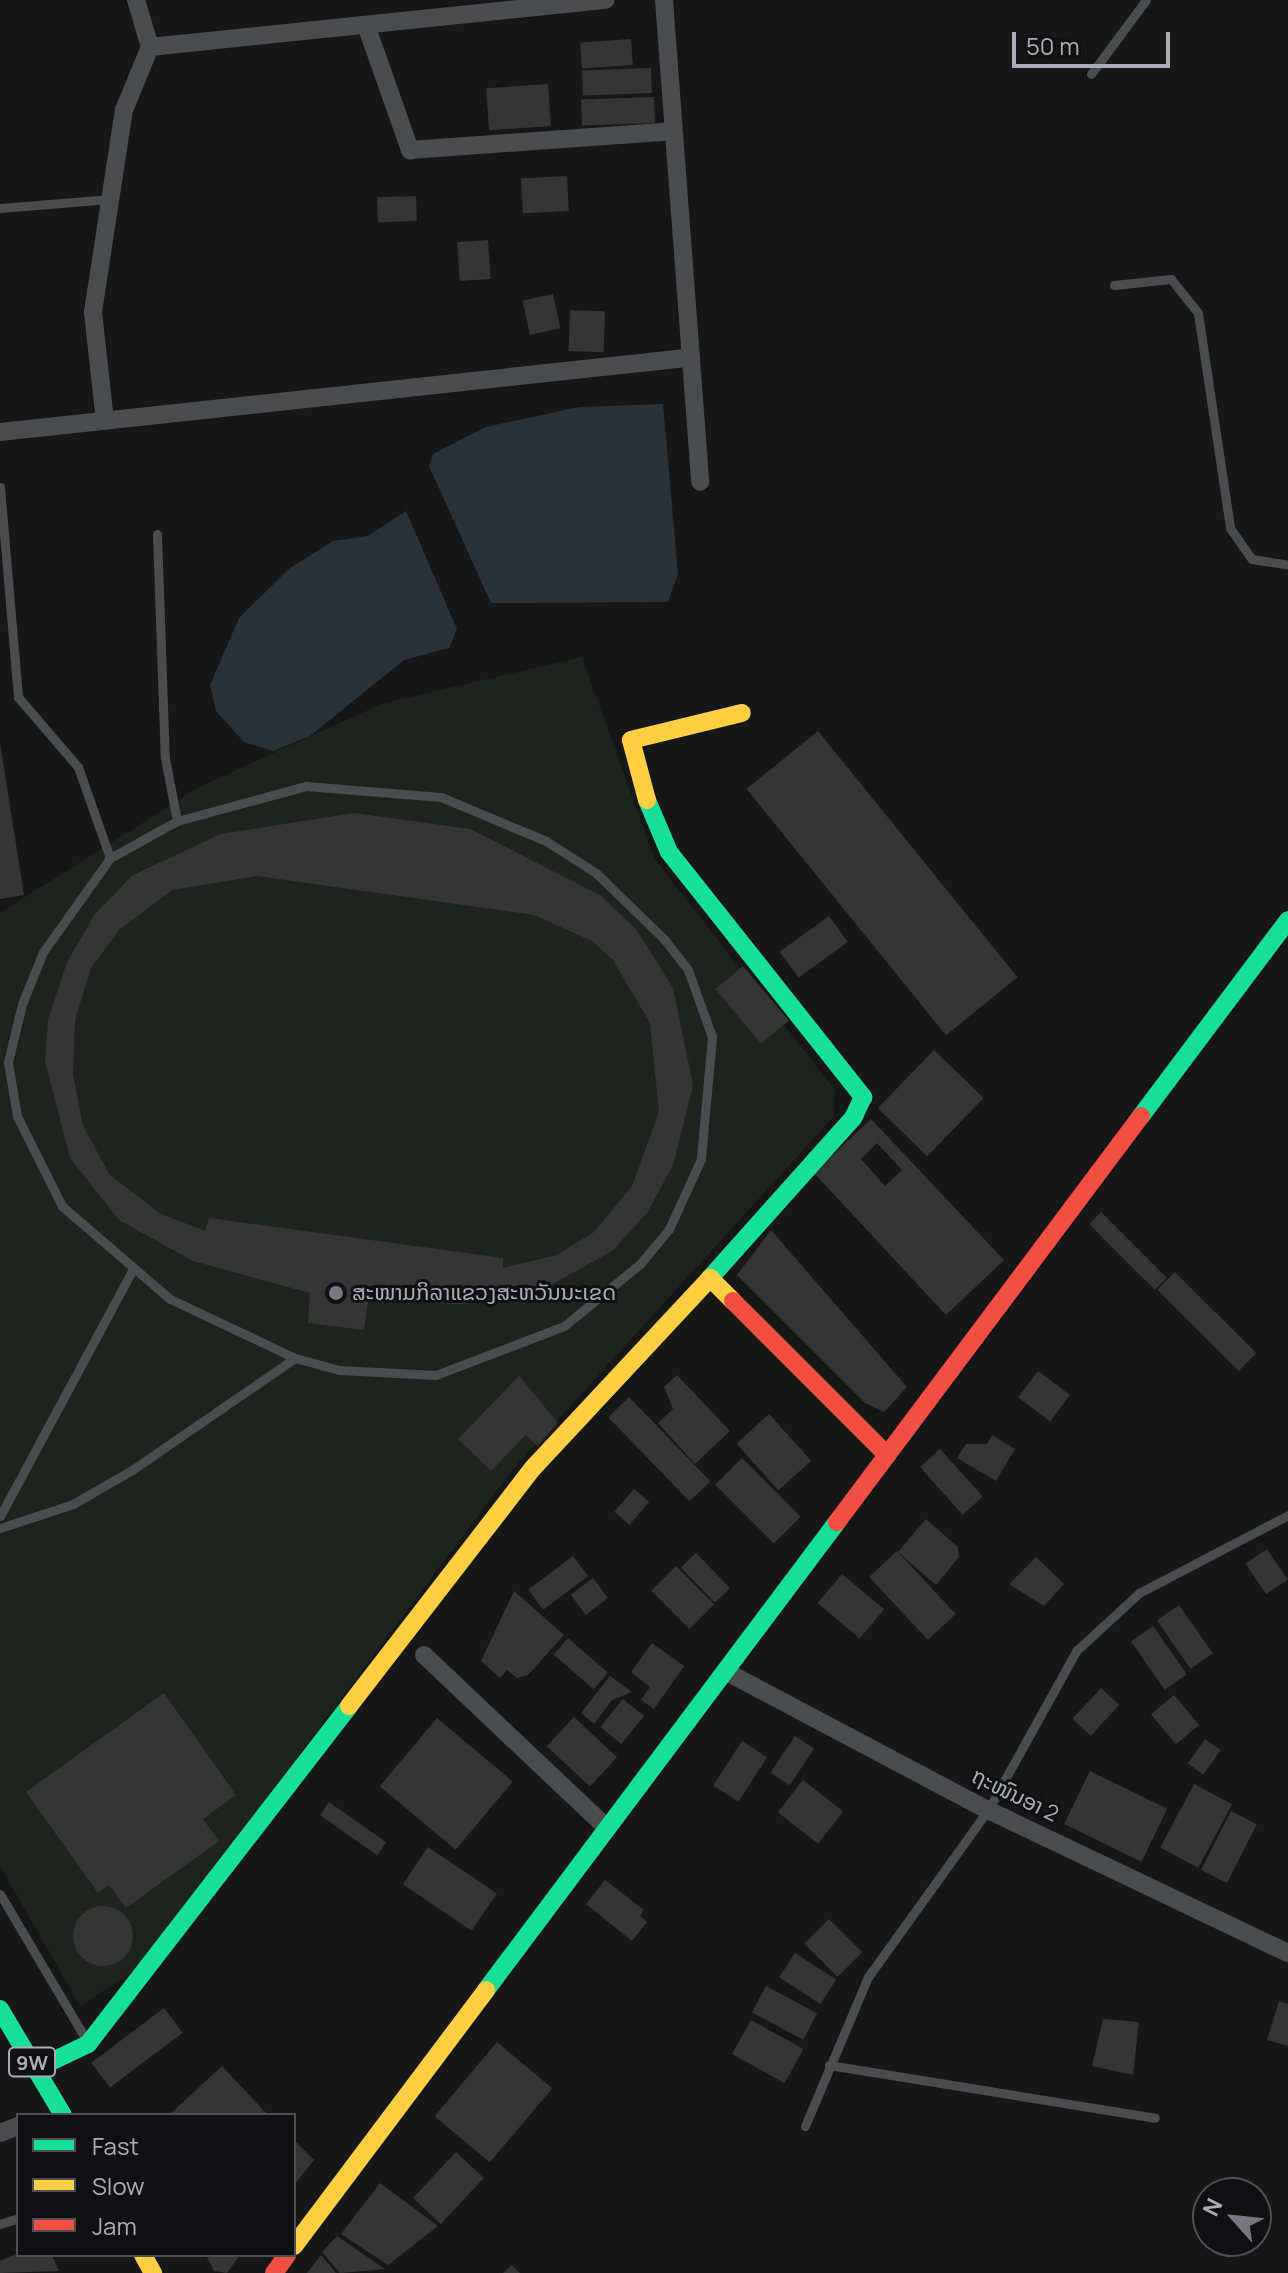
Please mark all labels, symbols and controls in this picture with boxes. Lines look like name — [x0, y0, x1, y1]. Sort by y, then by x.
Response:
scale bar — [1016, 16, 1174, 66]
text: 50 m — [1026, 29, 1080, 62]
place label: ສະໜາມກິລາແຂວງສະຫວັນນະເຂດ — [352, 1280, 616, 1306]
marker: ສະໜາມກິລາແຂວງສະຫວັນນະເຂດ — [327, 1284, 345, 1302]
street label: ຖະໜົນອາ 2 — [967, 1763, 1063, 1827]
road number: 9W — [8, 2046, 56, 2078]
legend — [16, 2113, 296, 2257]
text: Fast — [92, 2129, 139, 2162]
text: Slow — [92, 2169, 145, 2202]
north arrow — [1192, 2177, 1272, 2257]
text: N — [1195, 2193, 1229, 2221]
text: Jam — [92, 2209, 137, 2242]

